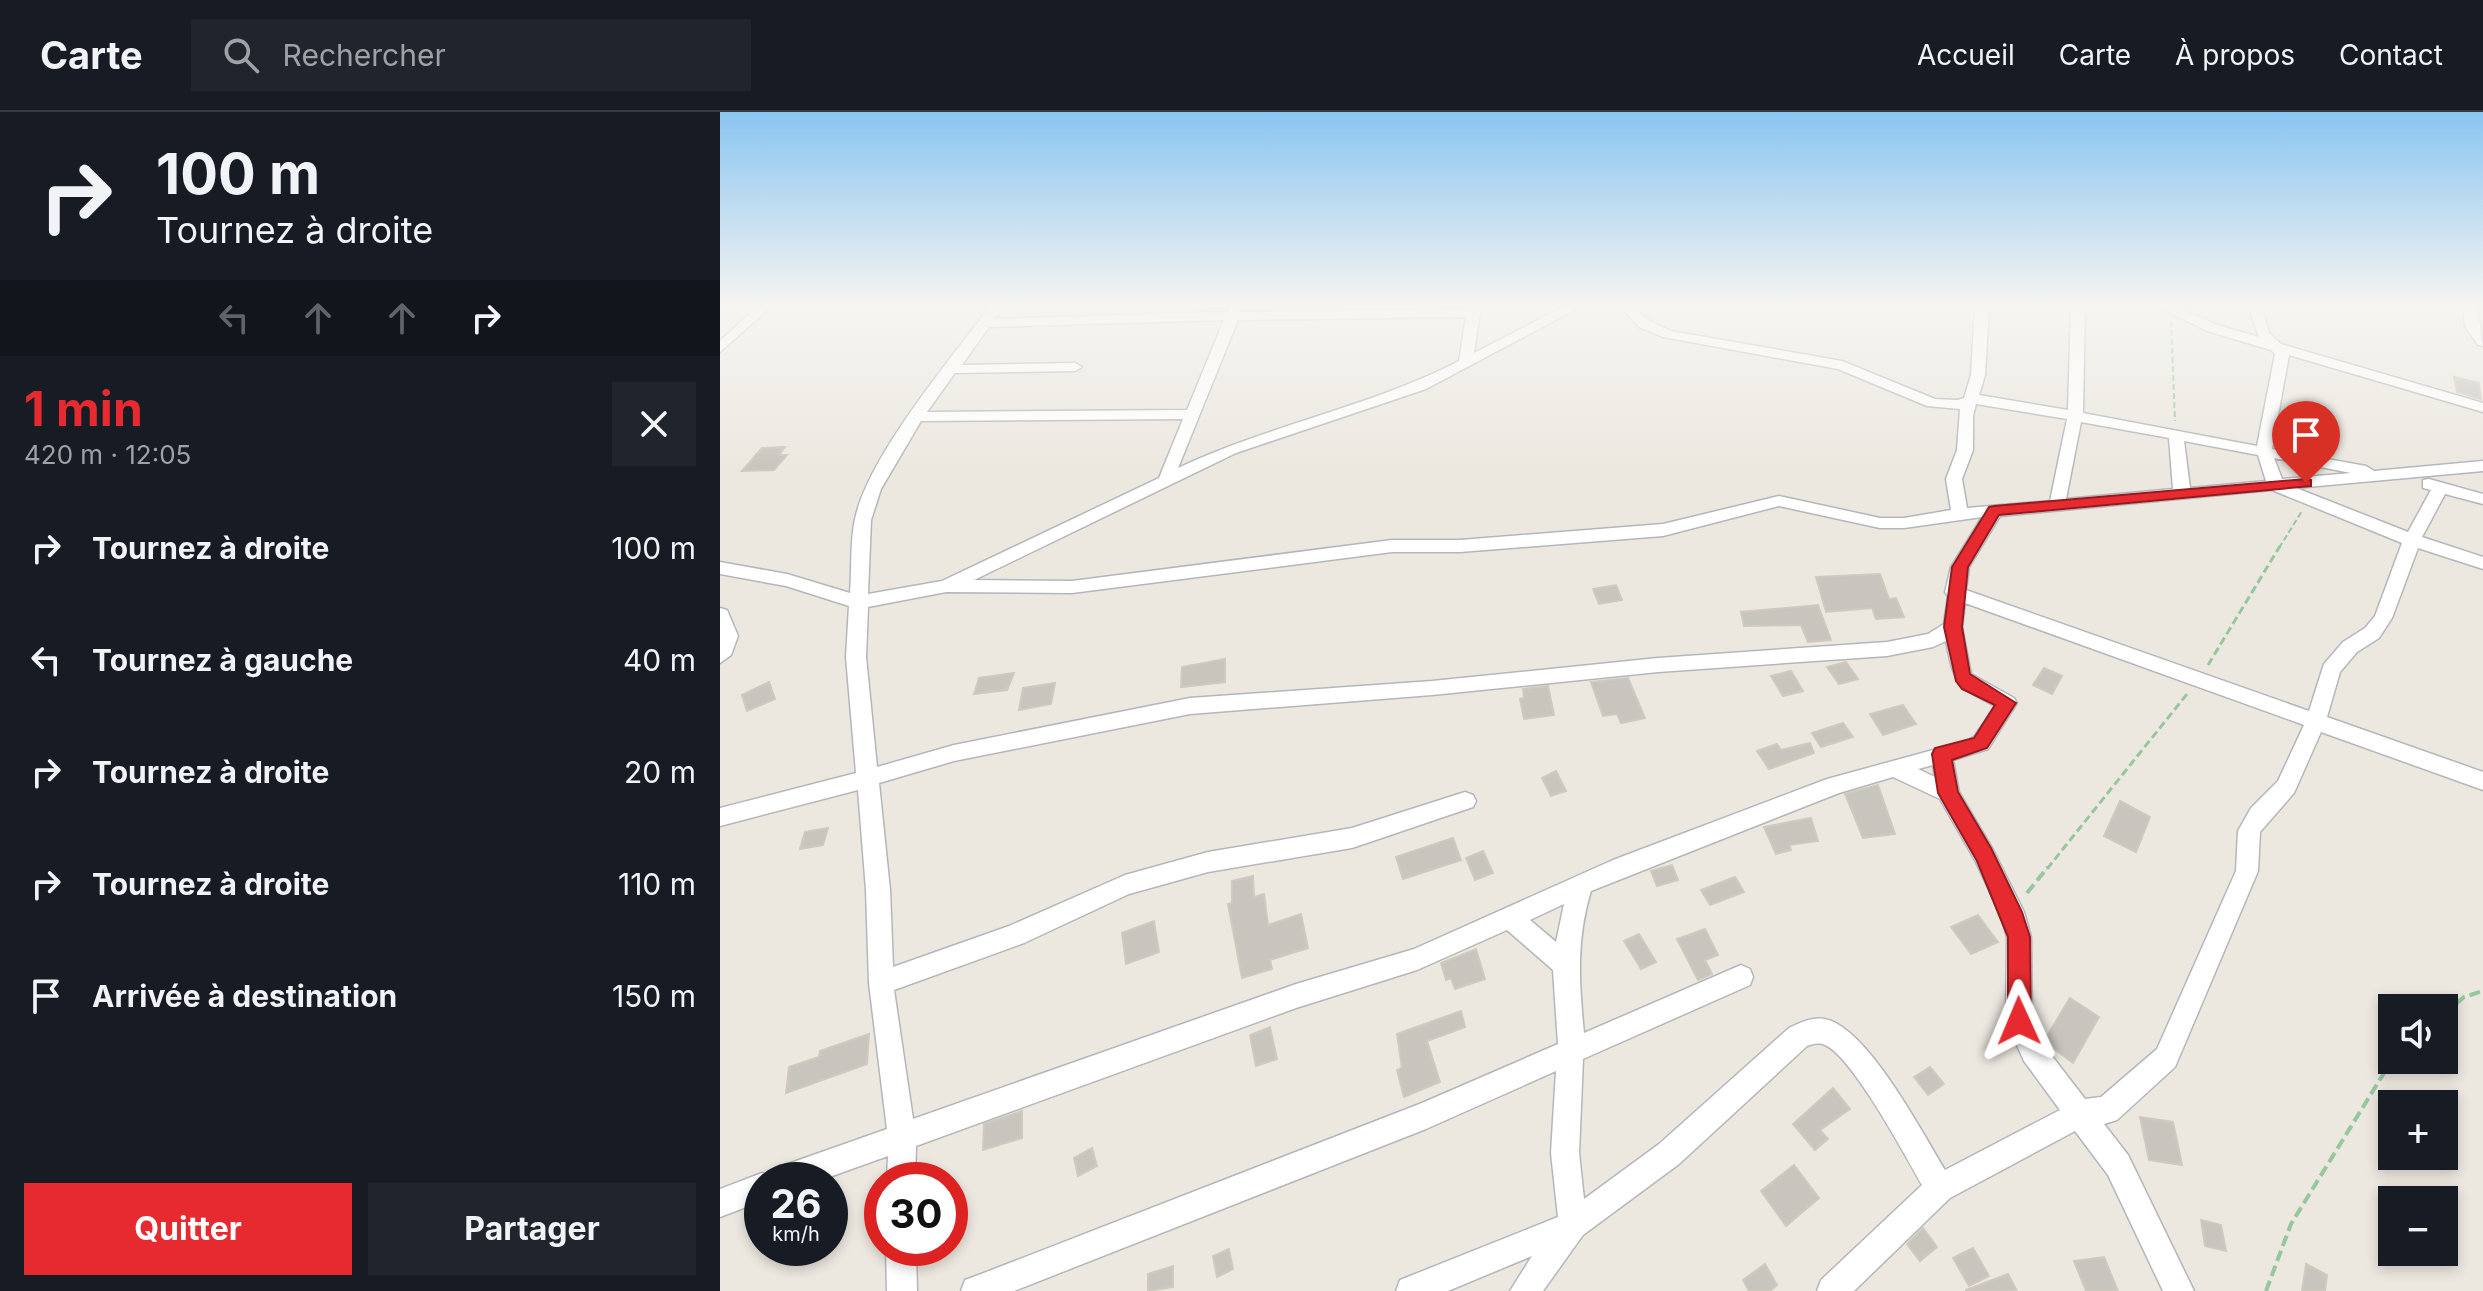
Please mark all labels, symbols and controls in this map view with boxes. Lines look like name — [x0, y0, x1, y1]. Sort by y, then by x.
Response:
search box — [191, 19, 751, 91]
text: Carte — [40, 32, 143, 78]
icon: search — [219, 33, 263, 77]
text: Rechercher — [283, 37, 446, 73]
text: Accueil — [1917, 38, 2015, 72]
text: Carte — [2059, 38, 2131, 72]
text: À propos — [2175, 38, 2295, 72]
text: Contact — [2339, 38, 2443, 72]
text: 100 m — [156, 140, 320, 208]
icon: right — [24, 144, 128, 248]
text: Tournez à droite — [156, 208, 433, 252]
icon: left — [212, 296, 256, 340]
icon: ahead — [296, 296, 340, 340]
icon: ahead — [380, 296, 424, 340]
icon: right — [464, 296, 508, 340]
text: 1 min — [24, 379, 143, 438]
button: close — [612, 382, 696, 466]
pin — [2272, 401, 2340, 483]
icon: arrive — [2284, 413, 2328, 457]
text: 420 m · 12:05 — [24, 439, 191, 470]
icon: right — [24, 526, 68, 570]
text: Tournez à droite — [92, 530, 329, 566]
text: 100 m — [611, 530, 696, 566]
icon: left — [24, 638, 68, 682]
text: Tournez à gauche — [92, 642, 353, 678]
text: 40 m — [623, 642, 696, 678]
icon: right — [24, 750, 68, 794]
text: Tournez à droite — [92, 754, 329, 790]
text: 20 m — [624, 754, 696, 790]
icon: right — [24, 862, 68, 906]
text: Tournez à droite — [92, 866, 329, 902]
text: 110 m — [618, 866, 696, 902]
icon: arrive — [24, 974, 68, 1018]
text: Arrivée à destination — [92, 978, 397, 1014]
text: 150 m — [612, 978, 696, 1014]
position arrow — [1977, 979, 2061, 1063]
map controls — [2378, 994, 2458, 1266]
button: sound — [2378, 994, 2458, 1074]
button: + — [2378, 1090, 2458, 1170]
speed limit sign: 30 — [864, 1162, 968, 1266]
text: 26 — [770, 1179, 822, 1228]
button: Quitter — [24, 1183, 352, 1275]
button: Partager — [368, 1183, 696, 1275]
button: − — [2378, 1186, 2458, 1266]
text: km/h — [772, 1222, 820, 1246]

